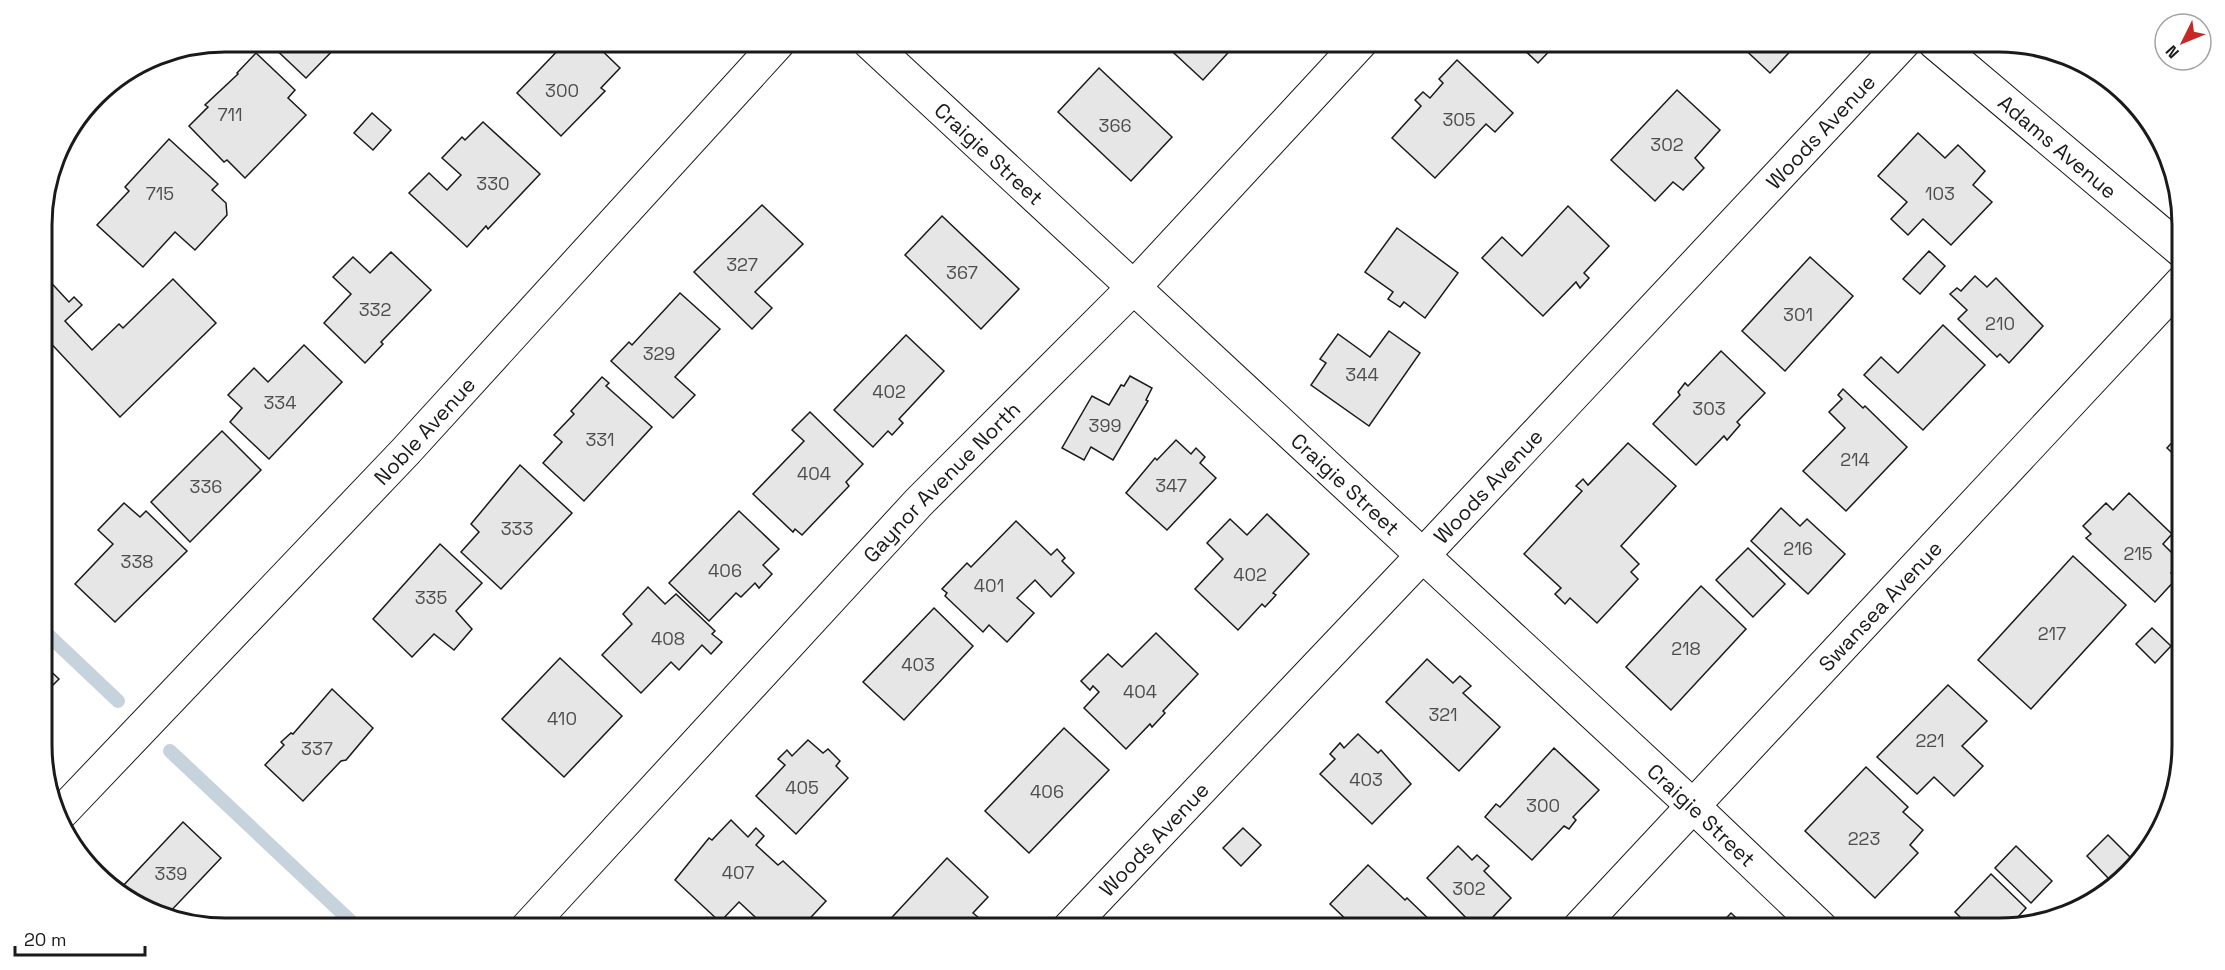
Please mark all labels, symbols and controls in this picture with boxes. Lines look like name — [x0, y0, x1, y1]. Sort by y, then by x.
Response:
north arrow — [2153, 12, 2213, 72]
text: N — [2161, 41, 2184, 63]
street label: Woods Avenue — [1760, 68, 1881, 195]
house number: 300 — [545, 79, 579, 102]
street label: Adams Avenue — [1993, 89, 2123, 204]
street label: Craigie Street — [929, 96, 1049, 211]
house number: 711 — [217, 103, 243, 126]
house number: 305 — [1442, 108, 1476, 131]
house number: 366 — [1099, 114, 1131, 137]
house number: 302 — [1650, 133, 1684, 156]
house number: 330 — [476, 172, 510, 195]
house number: 715 — [146, 182, 174, 205]
house number: 103 — [1925, 182, 1955, 205]
house number: 327 — [726, 253, 758, 276]
house number: 367 — [946, 261, 978, 284]
house number: 332 — [359, 298, 391, 321]
house number: 301 — [1783, 303, 1813, 326]
house number: 210 — [1985, 312, 2015, 335]
house number: 329 — [643, 342, 675, 365]
house number: 344 — [1345, 363, 1379, 386]
street label: Noble Avenue — [368, 371, 481, 490]
house number: 402 — [872, 380, 906, 403]
house number: 334 — [264, 391, 297, 414]
street label: Gaynor Avenue North — [857, 395, 1026, 568]
house number: 303 — [1692, 397, 1726, 420]
house number: 399 — [1089, 414, 1121, 437]
street label: Woods Avenue — [1427, 423, 1548, 549]
street label: Craigie Street — [1286, 427, 1406, 541]
house number: 331 — [585, 428, 615, 451]
house number: 214 — [1840, 448, 1870, 471]
house number: 404 — [797, 462, 831, 485]
house number: 347 — [1155, 474, 1187, 497]
house number: 336 — [190, 475, 222, 498]
house number: 333 — [501, 517, 533, 540]
street label: Swansea Avenue — [1812, 534, 1948, 677]
house number: 216 — [1783, 537, 1813, 560]
house number: 215 — [2123, 542, 2153, 565]
house number: 338 — [121, 550, 153, 573]
house number: 406 — [708, 559, 742, 582]
house number: 402 — [1233, 563, 1267, 586]
house number: 401 — [974, 574, 1004, 597]
house number: 335 — [415, 586, 447, 609]
house number: 217 — [2038, 622, 2066, 645]
house number: 408 — [651, 627, 685, 650]
house number: 218 — [1671, 637, 1701, 660]
house number: 403 — [901, 653, 935, 676]
house number: 404 — [1123, 680, 1157, 703]
house number: 321 — [1428, 703, 1458, 726]
house number: 410 — [547, 707, 577, 730]
house number: 221 — [1915, 729, 1945, 752]
house number: 337 — [301, 737, 333, 760]
street label: Craigie Street — [1642, 757, 1762, 872]
house number: 403 — [1349, 768, 1383, 791]
house number: 405 — [785, 776, 819, 799]
street label: Woods Avenue — [1093, 776, 1214, 902]
house number: 406 — [1030, 780, 1064, 803]
house number: 300 — [1526, 794, 1560, 817]
house number: 223 — [1848, 827, 1880, 850]
house number: 407 — [722, 861, 754, 884]
house number: 339 — [155, 862, 187, 885]
house number: 302 — [1452, 877, 1486, 900]
scale bar — [15, 919, 146, 957]
text: 20 m — [24, 928, 67, 951]

